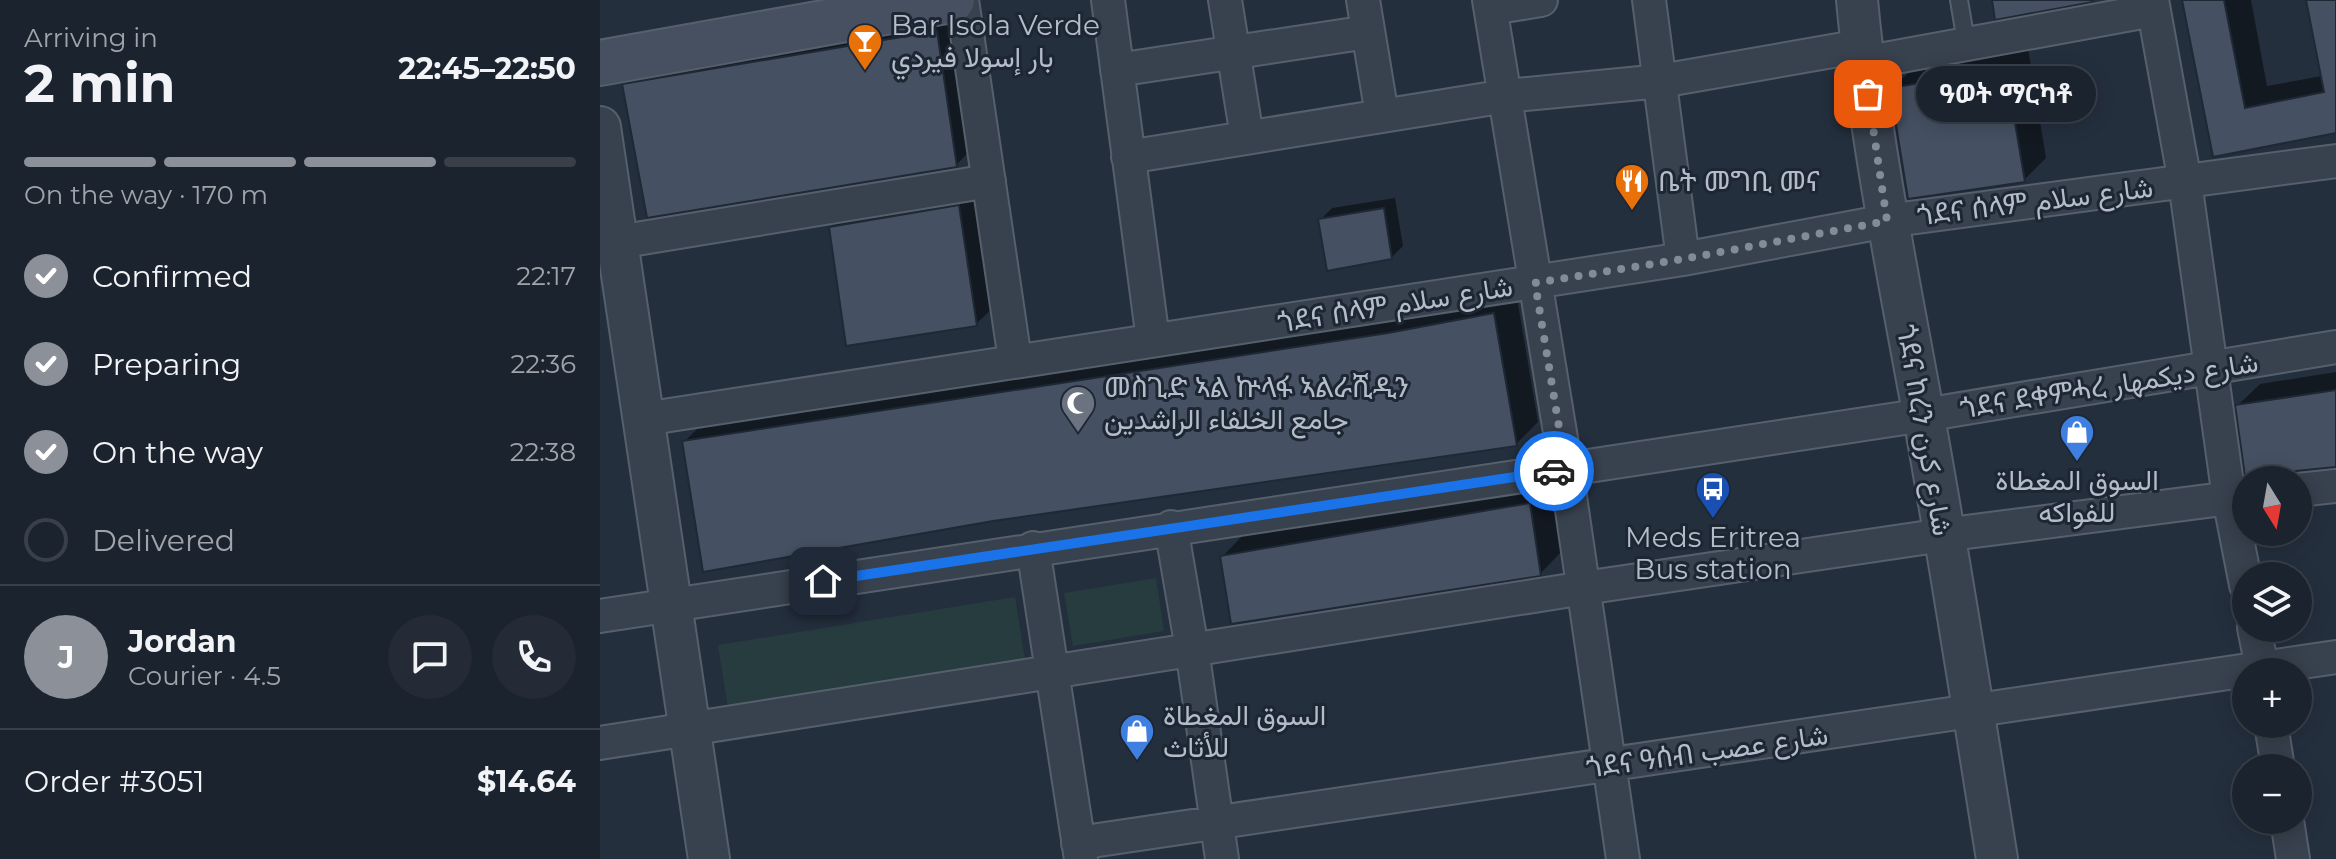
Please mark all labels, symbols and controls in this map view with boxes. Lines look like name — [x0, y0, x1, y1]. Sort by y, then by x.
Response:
place label: Bar Isola Verde بار إسولا فيردي — [891, 8, 1100, 80]
text: Arriving in — [24, 22, 158, 54]
bar icon: Bar Isola Verde بار إسولا فيردي — [846, 22, 884, 72]
text: 22:45–22:50 — [398, 50, 576, 87]
text: 2 min — [24, 52, 176, 115]
pin — [1834, 60, 1902, 128]
callout: ዓወት ማርካቶ — [1916, 66, 2096, 122]
icon: bag — [1846, 72, 1890, 116]
text: ዓወት ማርካቶ — [1940, 78, 2072, 110]
restaurant icon: ቤት መግቢ መና — [1613, 162, 1651, 212]
place label: ቤት መግቢ መና — [1658, 164, 1820, 198]
street label: ጎደና ሰላም شارع سلام — [1915, 170, 2155, 234]
text: On the way · 170 m — [24, 179, 268, 211]
icon: check — [24, 254, 68, 298]
text: Confirmed — [92, 258, 252, 295]
text: 22:17 — [516, 260, 576, 292]
street label: ጎደና ሰላም شارع سلام — [1275, 269, 1515, 341]
street label: ጎደና ከረን شارع كرن — [1888, 322, 1960, 539]
icon: check — [24, 342, 68, 386]
street label: ጎደና ደቀምሓረ شارع ديكمهار — [1958, 345, 2261, 427]
text: Preparing — [92, 346, 241, 383]
text: 22:36 — [510, 348, 576, 380]
place label: መስጊድ ኣል ኵላፋ ኣልራሺዲን جامع الخلفاء الراشدين — [1104, 370, 1409, 439]
mosque icon: መስጊድ ኣል ኵላፋ ኣልራሺዲን جامع الخلفاء الراشدين — [1059, 384, 1097, 434]
shop icon: السوق المغطاة للفواكه — [2058, 413, 2096, 463]
icon: check — [24, 430, 68, 474]
courier — [1514, 431, 1594, 511]
text: On the way — [92, 434, 263, 471]
text: 22:38 — [510, 436, 576, 468]
icon: car — [1532, 449, 1576, 493]
place label: السوق المغطاة للفواكه — [1995, 463, 2159, 530]
north arrow — [2232, 466, 2312, 546]
map controls — [2232, 466, 2312, 834]
bus stop icon: Meds Eritrea Bus station — [1694, 470, 1732, 520]
place label: Meds Eritrea Bus station — [1625, 520, 1801, 586]
text: Delivered — [92, 522, 235, 559]
pin — [789, 547, 857, 615]
icon: home — [801, 559, 845, 603]
button: layers — [2232, 562, 2312, 642]
button: chat — [388, 615, 472, 699]
button: phone — [492, 615, 576, 699]
text: Jordan — [128, 623, 237, 660]
text: J — [58, 639, 74, 676]
button: + — [2232, 658, 2312, 738]
text: Courier · 4.5 — [128, 660, 281, 692]
place label: السوق المغطاة للأثاث — [1163, 698, 1326, 764]
shop icon: السوق المغطاة للأثاث — [1118, 712, 1156, 762]
street label: ጎደና ዓሰብ شارع عصب — [1584, 717, 1830, 787]
button: − — [2232, 754, 2312, 834]
text: Order #3051 — [24, 763, 205, 800]
text: $14.64 — [477, 763, 576, 800]

